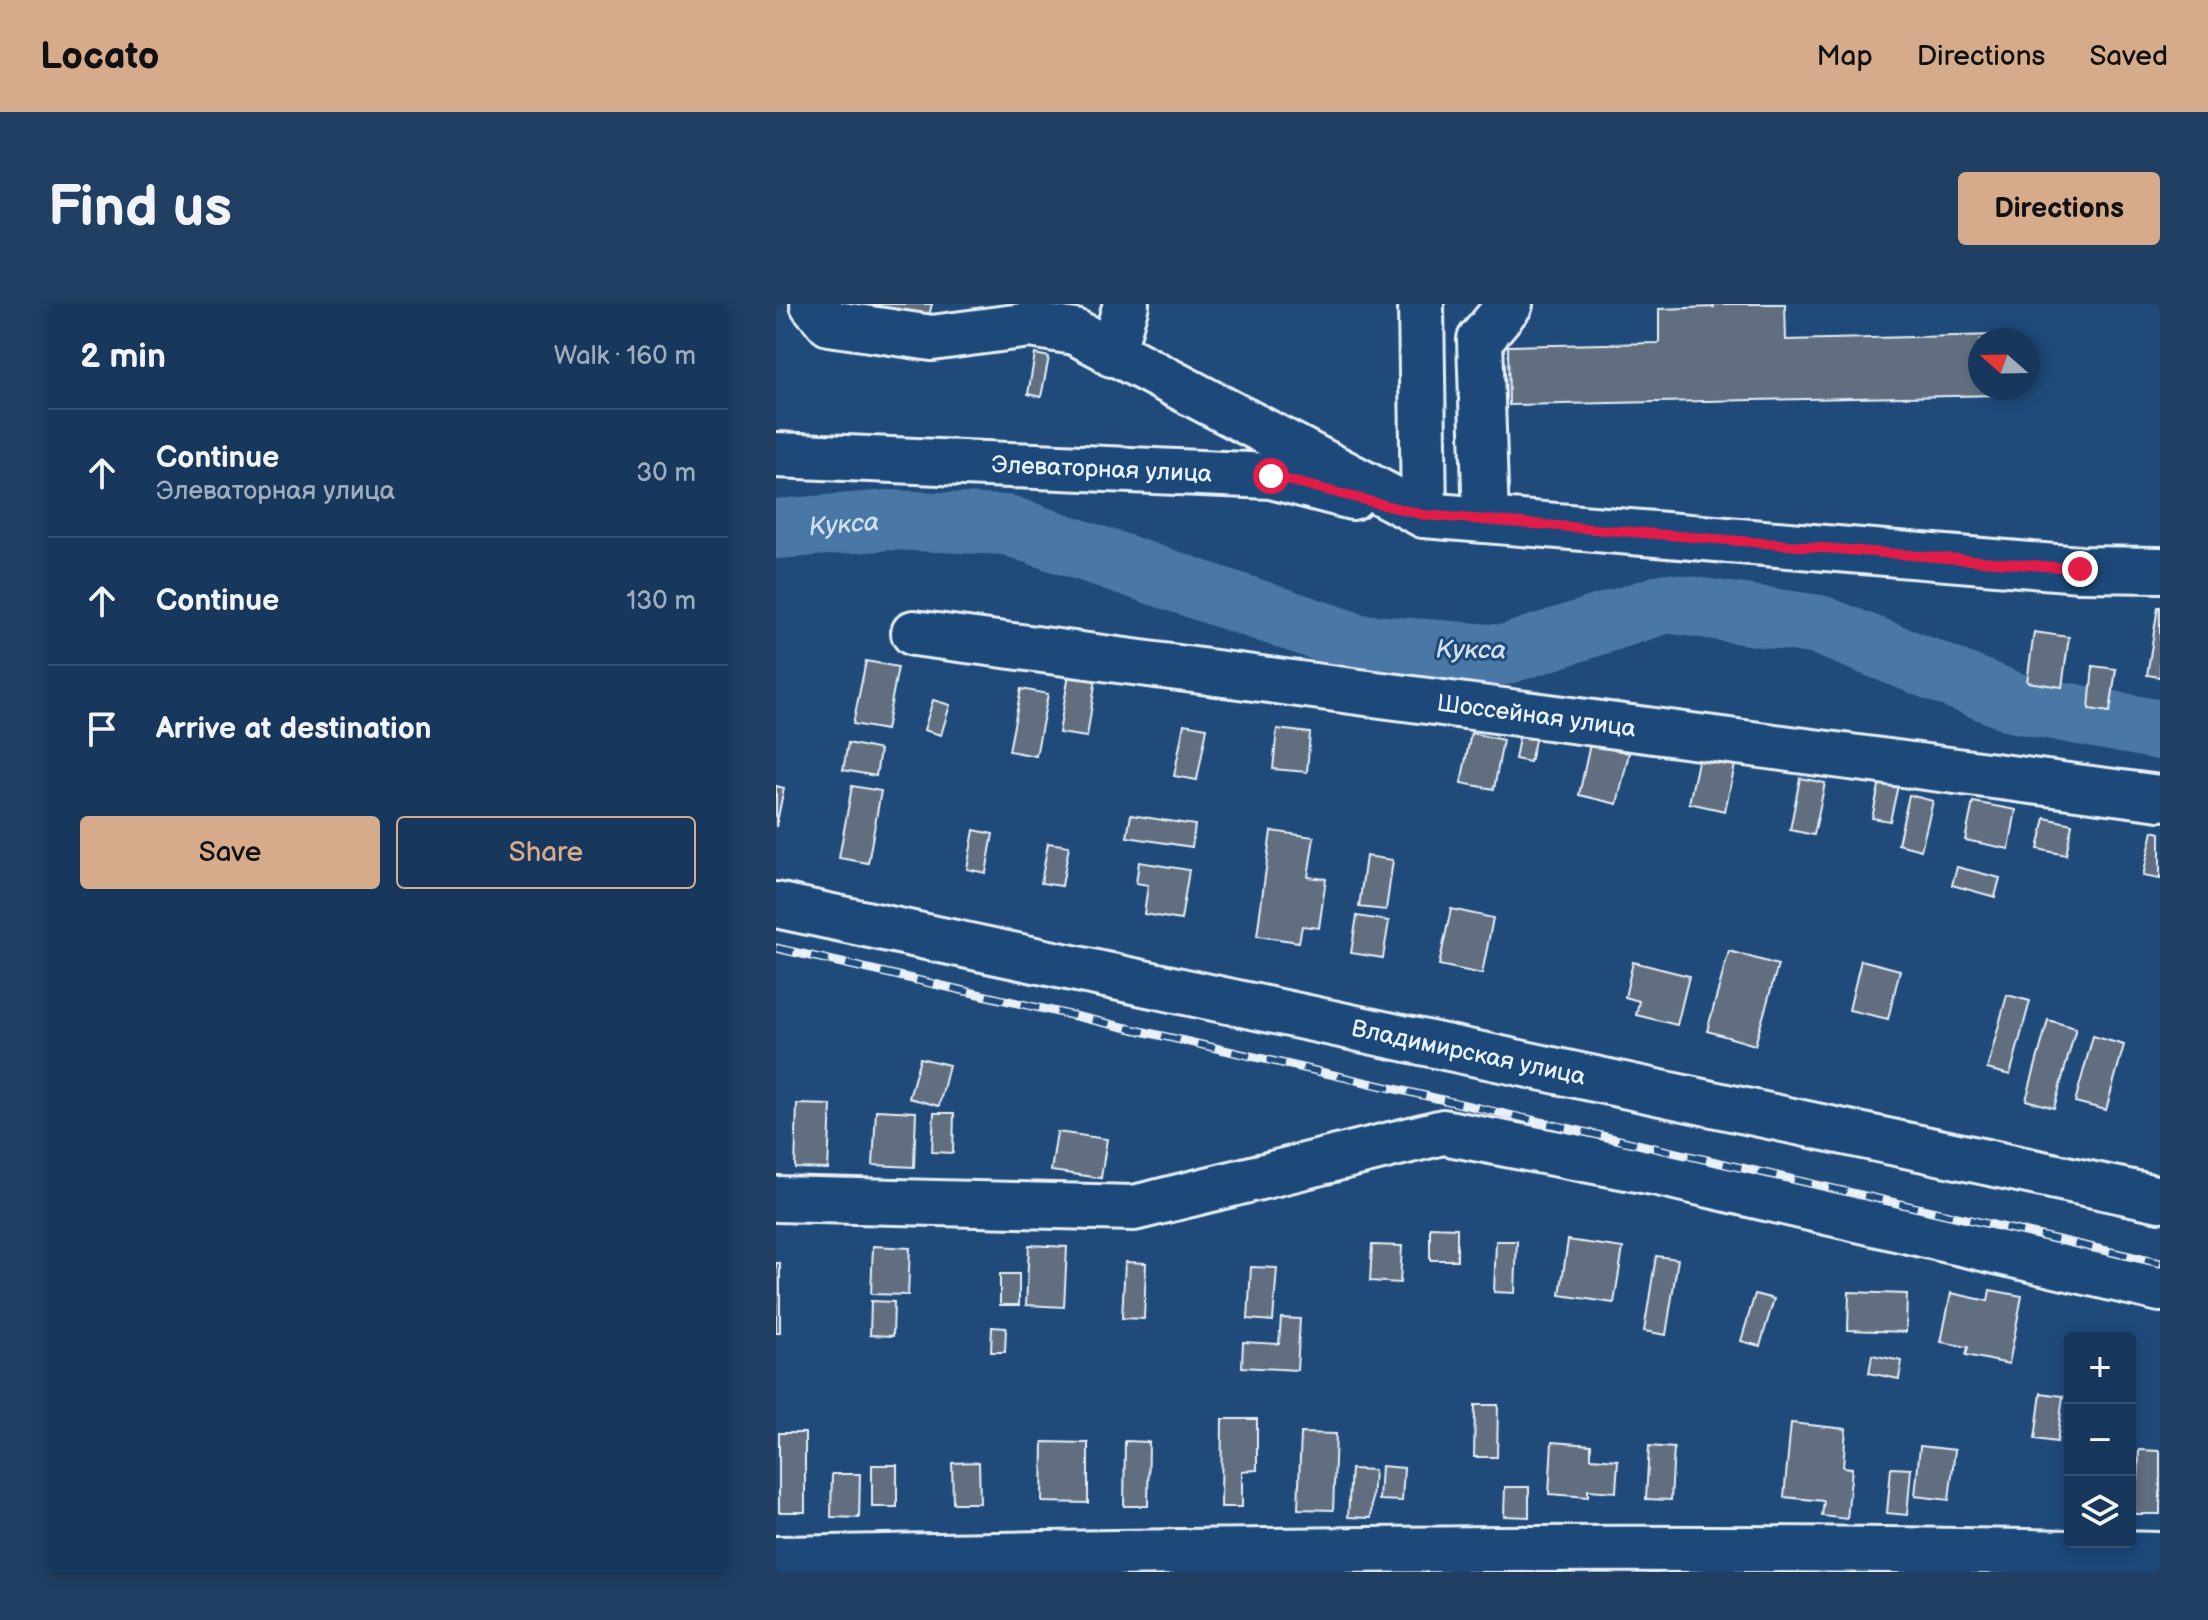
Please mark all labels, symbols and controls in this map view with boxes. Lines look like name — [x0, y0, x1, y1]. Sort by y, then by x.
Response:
text: Locato — [40, 34, 159, 79]
text: Map — [1816, 40, 1873, 73]
text: Directions — [1917, 40, 2045, 73]
text: Saved — [2089, 40, 2168, 73]
button: Directions — [1958, 172, 2160, 245]
text: Find us — [48, 175, 232, 242]
north arrow — [1968, 328, 2040, 400]
text: 2 min — [80, 336, 166, 377]
text: Walk · 160 m — [554, 341, 696, 372]
text: Continue — [156, 440, 279, 476]
street label: Элеваторная улица — [991, 450, 1213, 488]
icon: ahead — [80, 451, 124, 495]
text: 30 m — [636, 458, 696, 489]
route start — [1253, 458, 1289, 494]
text: Элеваторная улица — [156, 476, 395, 507]
water label: Кукса — [807, 507, 880, 543]
route end — [2062, 551, 2098, 587]
icon: ahead — [80, 579, 124, 623]
text: Continue — [156, 583, 279, 619]
text: 130 m — [626, 586, 696, 617]
water label: Кукса — [1435, 634, 1507, 667]
street label: Шоссейная улица — [1435, 688, 1638, 743]
icon: arrive — [80, 707, 124, 751]
text: Arrive at destination — [156, 711, 432, 747]
button: Save — [80, 816, 380, 889]
button: Share — [396, 816, 696, 889]
street label: Владимирская улица — [1349, 1014, 1588, 1092]
map controls — [2064, 1332, 2136, 1548]
button: + — [2064, 1332, 2136, 1404]
button: − — [2064, 1404, 2136, 1476]
button: layers — [2064, 1476, 2136, 1548]

